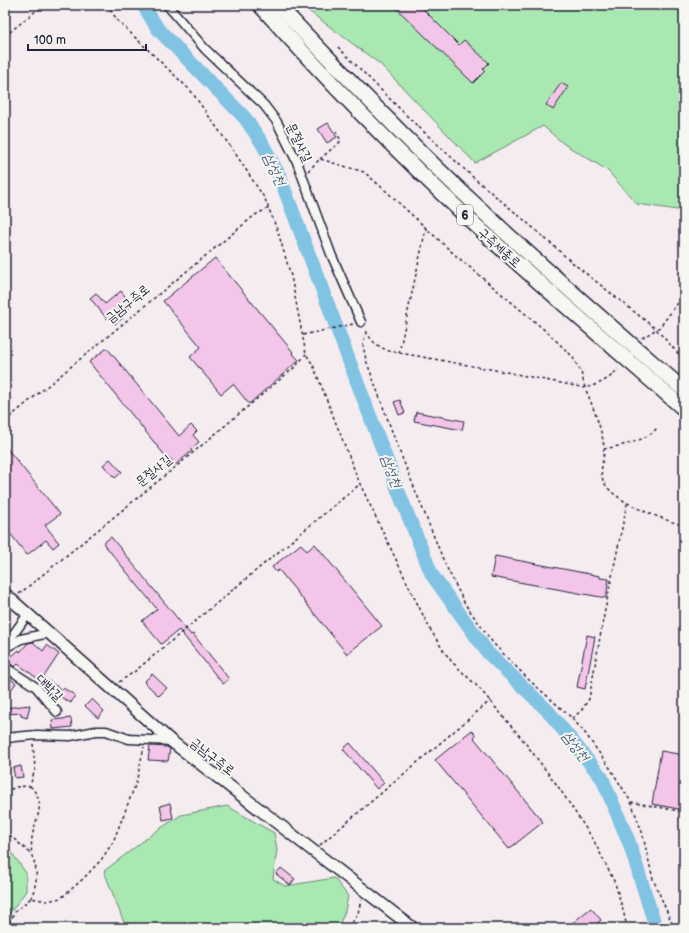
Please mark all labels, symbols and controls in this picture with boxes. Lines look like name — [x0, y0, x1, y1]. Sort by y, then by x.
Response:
scale bar — [28, 26, 146, 52]
text: 100 m — [34, 33, 66, 48]
street label: 문절사길 — [283, 120, 315, 165]
water label: 삼성천 — [260, 150, 290, 190]
road number: 6 — [457, 205, 473, 225]
street label: 구즉세종로 — [475, 224, 524, 271]
street label: 금남구즉로 — [102, 281, 153, 326]
street label: 문절사길 — [132, 451, 175, 490]
water label: 삼성천 — [378, 452, 406, 492]
street label: 대박길 — [33, 671, 66, 704]
water label: 삼성천 — [559, 728, 594, 766]
street label: 금남구즉로 — [187, 734, 238, 779]

